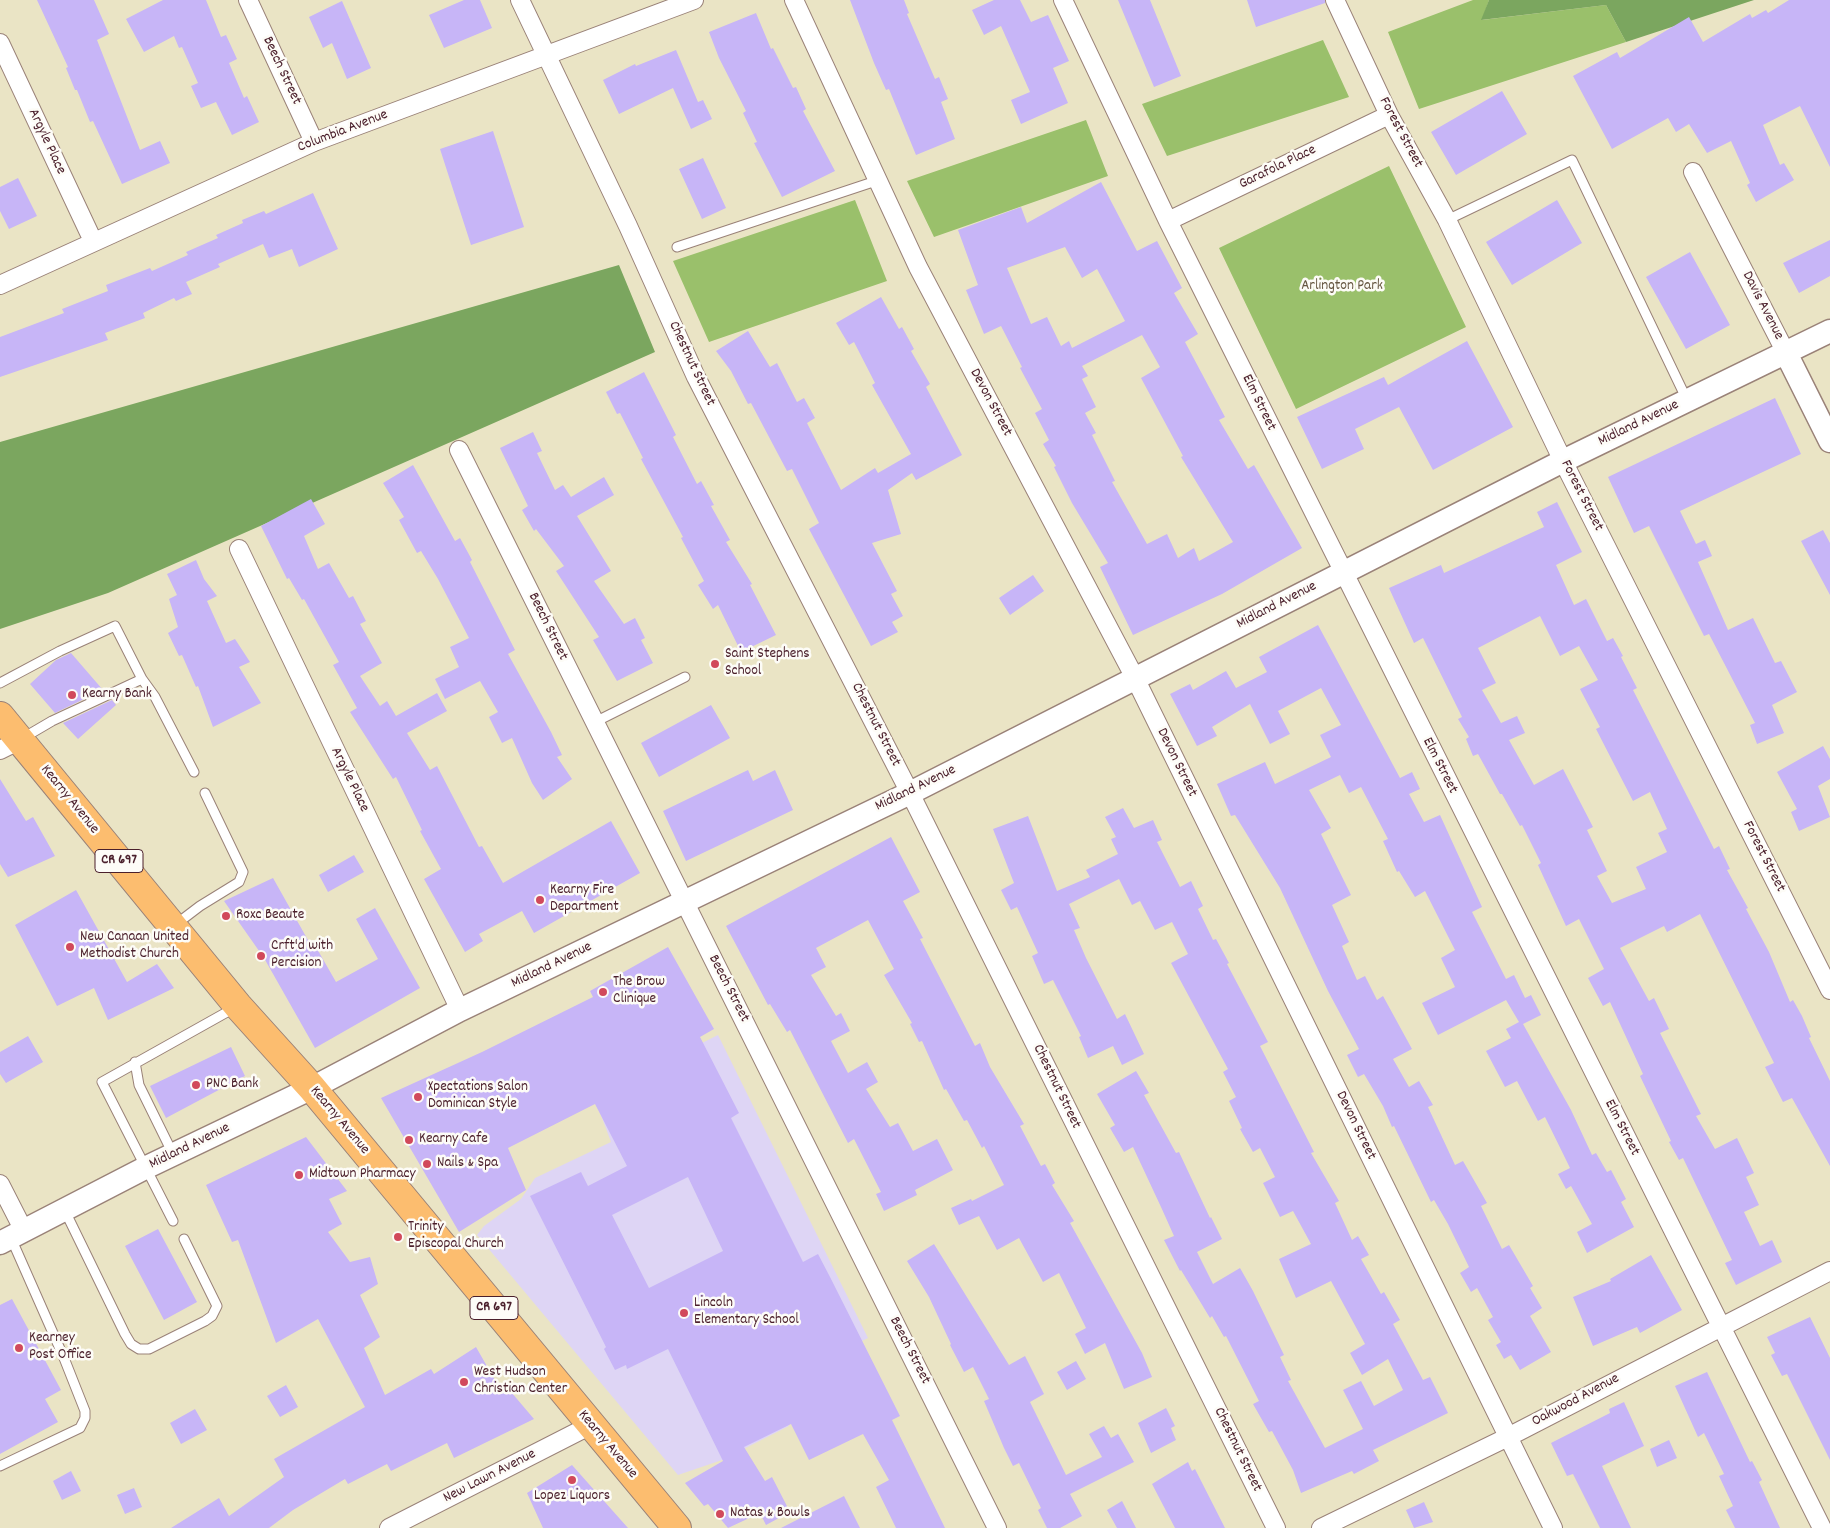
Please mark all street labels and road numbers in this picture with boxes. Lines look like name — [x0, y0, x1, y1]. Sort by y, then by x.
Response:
street label: Beech Street — [257, 34, 305, 108]
street label: Forest Street — [1374, 95, 1426, 171]
street label: Argyle Place — [23, 106, 69, 178]
street label: Columbia Avenue — [295, 107, 391, 157]
street label: Garafola Place — [1237, 142, 1319, 194]
street label: Davis Avenue — [1737, 269, 1787, 343]
street label: Chestnut Street — [663, 319, 719, 409]
street label: Devon Street — [965, 366, 1015, 440]
street label: Elm Street — [1237, 372, 1279, 434]
street label: Midland Avenue — [1596, 397, 1682, 451]
street label: Forest Street — [1555, 457, 1607, 535]
street label: Midland Avenue — [1234, 578, 1320, 634]
street label: Beech Street — [523, 590, 571, 664]
street label: Chestnut Street — [846, 680, 904, 770]
street label: Devon Street — [1152, 726, 1200, 800]
street label: Elm Street — [1417, 735, 1461, 797]
street label: Argyle Place — [326, 745, 372, 815]
street label: Kearny Avenue — [36, 762, 102, 838]
street label: Midland Avenue — [873, 762, 959, 816]
street label: Forest Street — [1737, 818, 1789, 896]
road number: CR 697 — [95, 849, 143, 872]
street label: Midland Avenue — [509, 939, 595, 993]
street label: Beech Street — [703, 952, 753, 1026]
street label: Chestnut Street — [1028, 1042, 1084, 1132]
street label: Kearny Avenue — [305, 1083, 373, 1159]
street label: Devon Street — [1331, 1089, 1379, 1163]
street label: Elm Street — [1599, 1097, 1643, 1159]
street label: Midland Avenue — [147, 1120, 233, 1174]
road number: CR 697 — [470, 1296, 518, 1320]
street label: Beech Street — [884, 1314, 934, 1388]
street label: Oakwood Avenue — [1529, 1370, 1623, 1432]
street label: Chestnut Street — [1209, 1405, 1265, 1495]
street label: Kearny Avenue — [573, 1407, 641, 1483]
street label: New Lawn Avenue — [441, 1446, 539, 1508]

